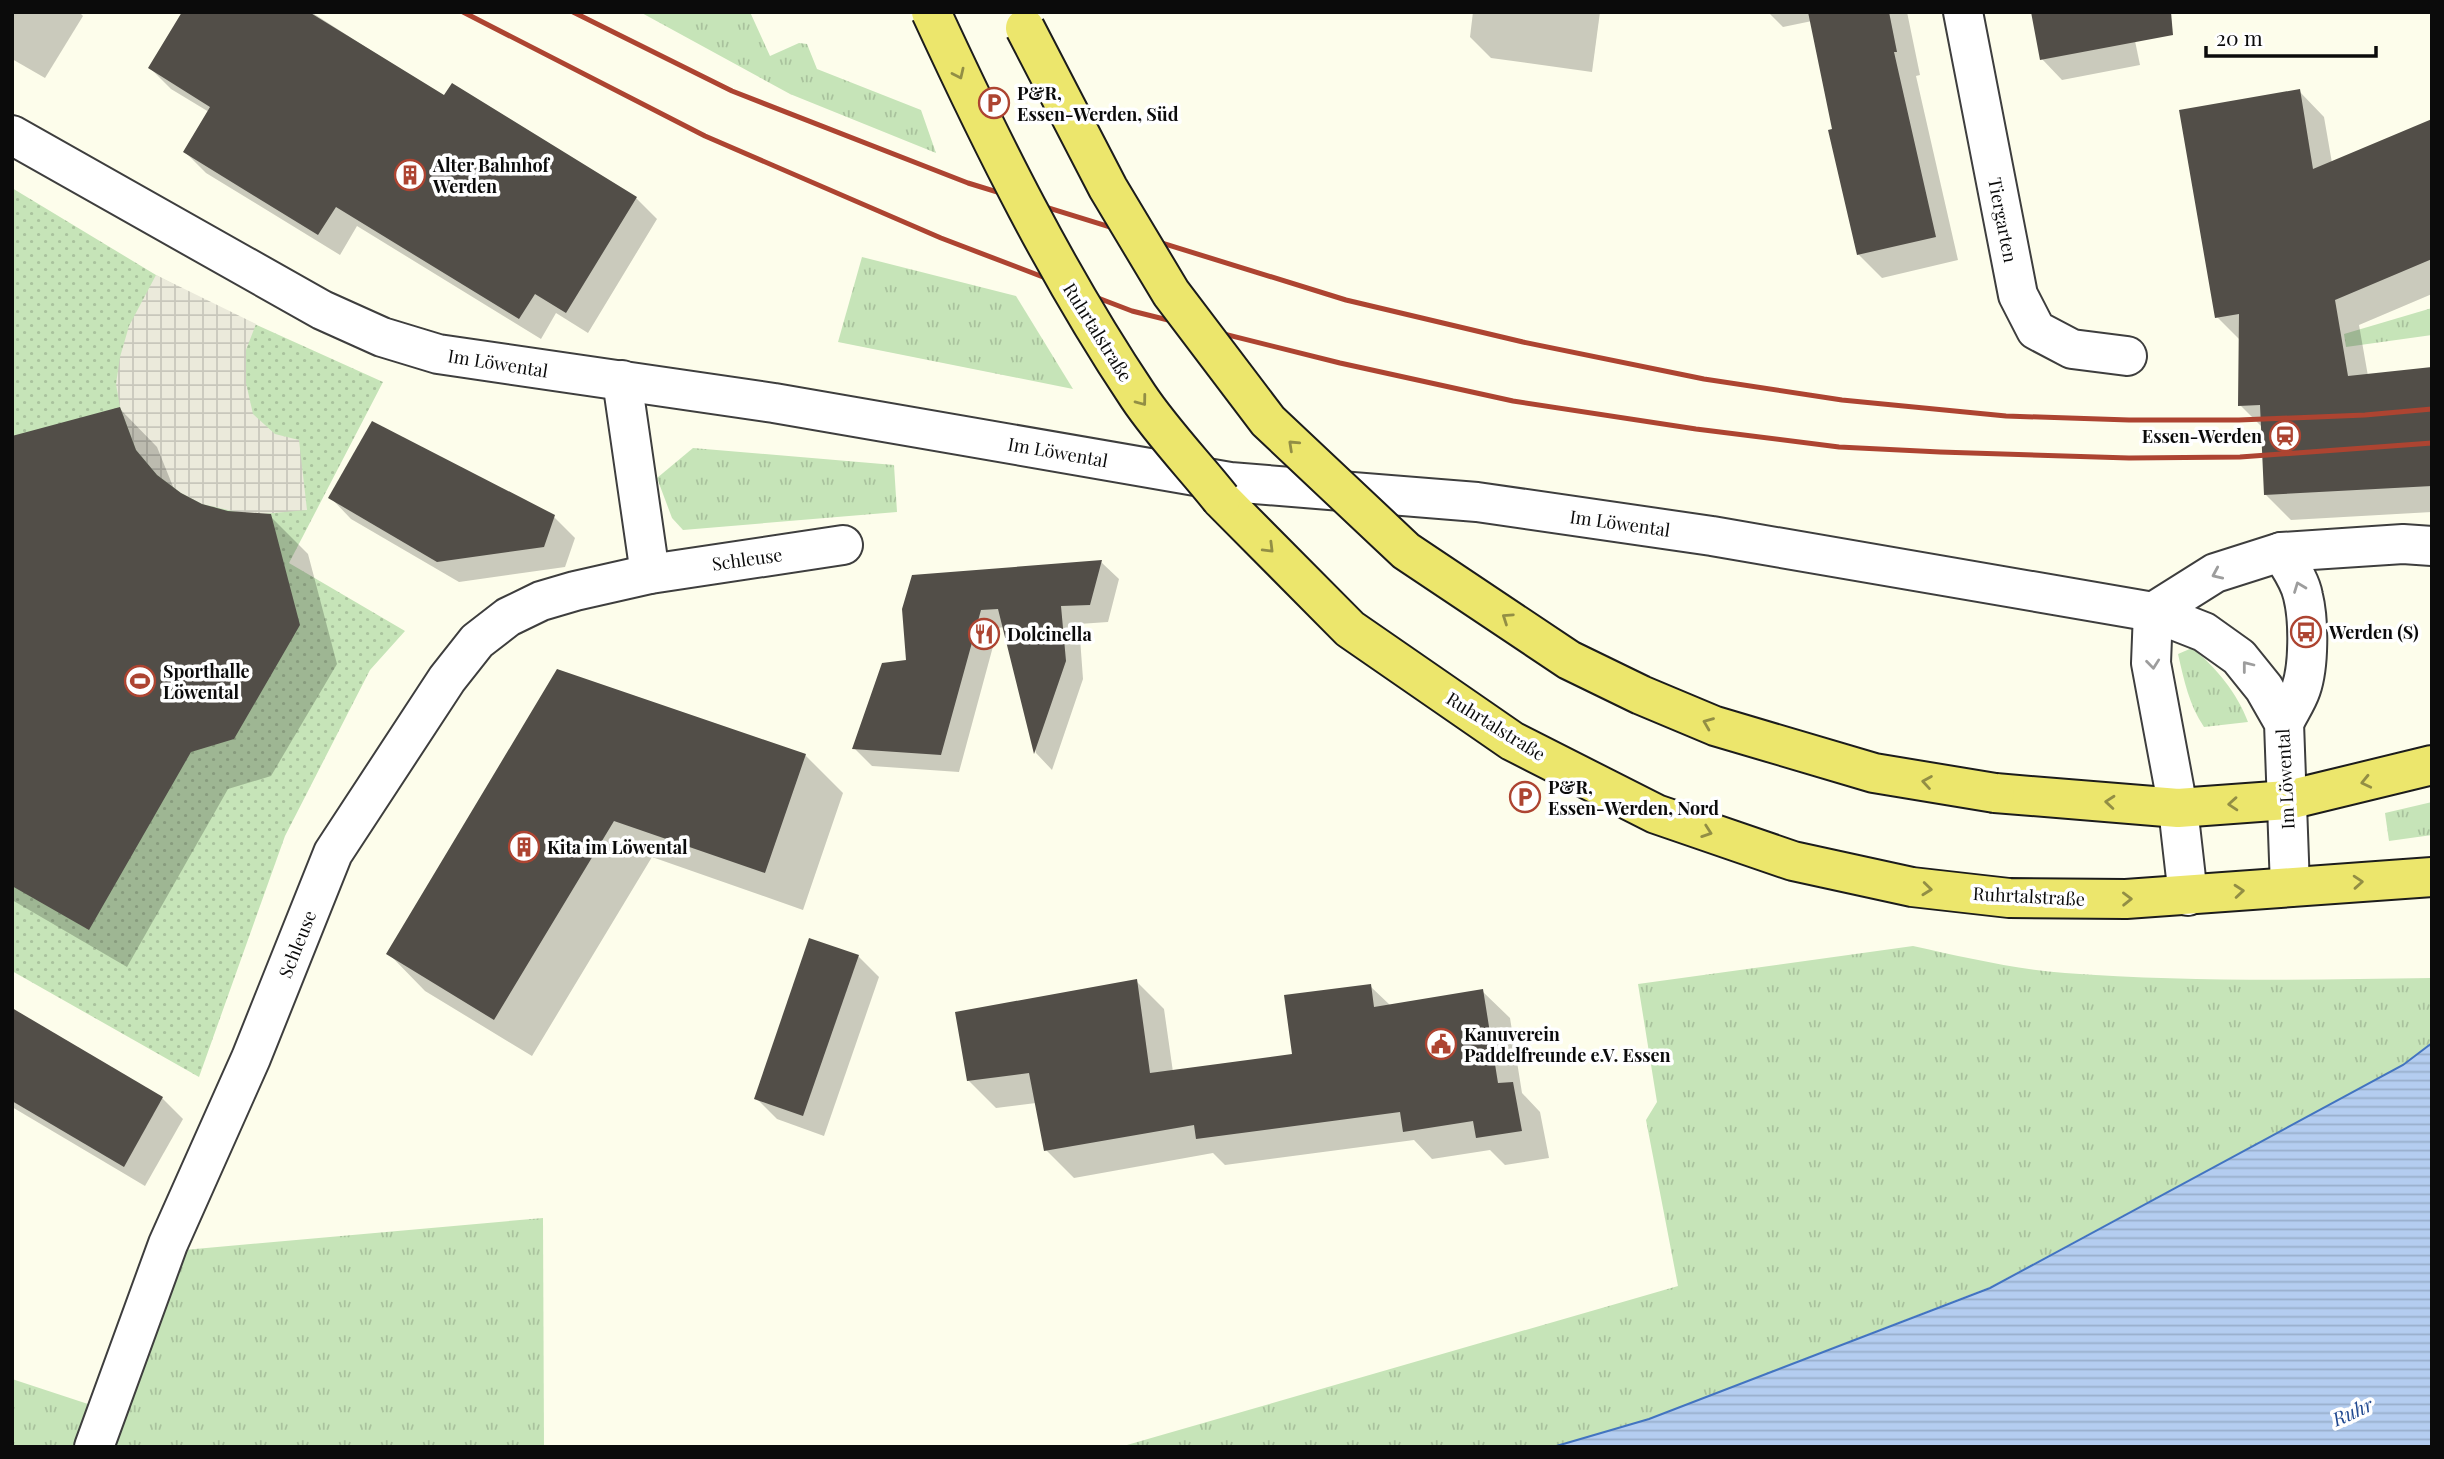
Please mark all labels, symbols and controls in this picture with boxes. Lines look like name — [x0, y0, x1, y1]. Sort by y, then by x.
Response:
scale bar — [2206, 14, 2376, 58]
text: 20 m — [2216, 23, 2263, 51]
one-way arrow — [951, 67, 965, 79]
place label: P&R, Essen-Werden, Süd — [1017, 81, 1179, 126]
parking icon: P&R, Essen-Werden, Süd — [977, 86, 1011, 120]
place label: Alter Bahnhof Werden — [432, 153, 551, 198]
building icon: Alter Bahnhof Werden — [393, 158, 427, 192]
street label: Tiergarten — [1983, 175, 2023, 265]
street label: Ruhrtalstraße — [1058, 278, 1138, 386]
street label: Im Löwental — [446, 343, 550, 383]
one-way arrow — [1133, 393, 1146, 405]
station icon: Essen-Werden — [2268, 419, 2302, 453]
place label: Essen-Werden — [2142, 424, 2262, 448]
street label: Im Löwental — [1006, 431, 1110, 473]
one-way arrow — [1288, 440, 1301, 453]
street label: Im Löwental — [1568, 504, 1672, 542]
one-way arrow — [1261, 539, 1274, 552]
street label: Schleuse — [710, 542, 784, 576]
one-way arrow — [2212, 566, 2224, 580]
one-way arrow — [2294, 582, 2308, 594]
one-way arrow — [1502, 614, 1515, 626]
bus stop icon: Werden (S) — [2289, 615, 2323, 649]
restaurant icon: Dolcinella — [967, 617, 1001, 651]
place label: Werden (S) — [2328, 620, 2419, 644]
place label: Dolcinella — [1007, 622, 1092, 646]
place label: Sporthalle Löwental — [163, 659, 250, 704]
one-way arrow — [2145, 659, 2160, 670]
one-way arrow — [2242, 662, 2255, 674]
sports icon: Sporthalle Löwental — [123, 664, 157, 698]
street label: Ruhrtalstraße — [1442, 686, 1550, 766]
one-way arrow — [1703, 717, 1715, 731]
street label: Im Löwental — [2270, 728, 2300, 830]
one-way arrow — [2360, 774, 2372, 789]
place label: P&R, Essen-Werden, Nord — [1548, 775, 1719, 820]
one-way arrow — [1921, 775, 1933, 790]
parking icon: P&R, Essen-Werden, Nord — [1508, 780, 1542, 814]
one-way arrow — [2104, 795, 2115, 810]
one-way arrow — [2227, 796, 2238, 811]
one-way arrow — [1700, 824, 1713, 838]
building icon: Kita im Löwental — [507, 830, 541, 864]
place label: Kita im Löwental — [547, 835, 688, 859]
one-way arrow — [2352, 875, 2363, 890]
one-way arrow — [1922, 881, 1933, 896]
street label: Ruhrtalstraße — [1972, 881, 2086, 911]
one-way arrow — [2234, 884, 2245, 899]
one-way arrow — [2121, 891, 2132, 906]
street label: Schleuse — [273, 907, 321, 981]
place label: Kanuverein Paddelfreunde e.V. Essen — [1464, 1022, 1671, 1067]
public building icon: Kanuverein Paddelfreunde e.V. Essen — [1424, 1027, 1458, 1061]
water label: Ruhr — [2327, 1390, 2377, 1432]

